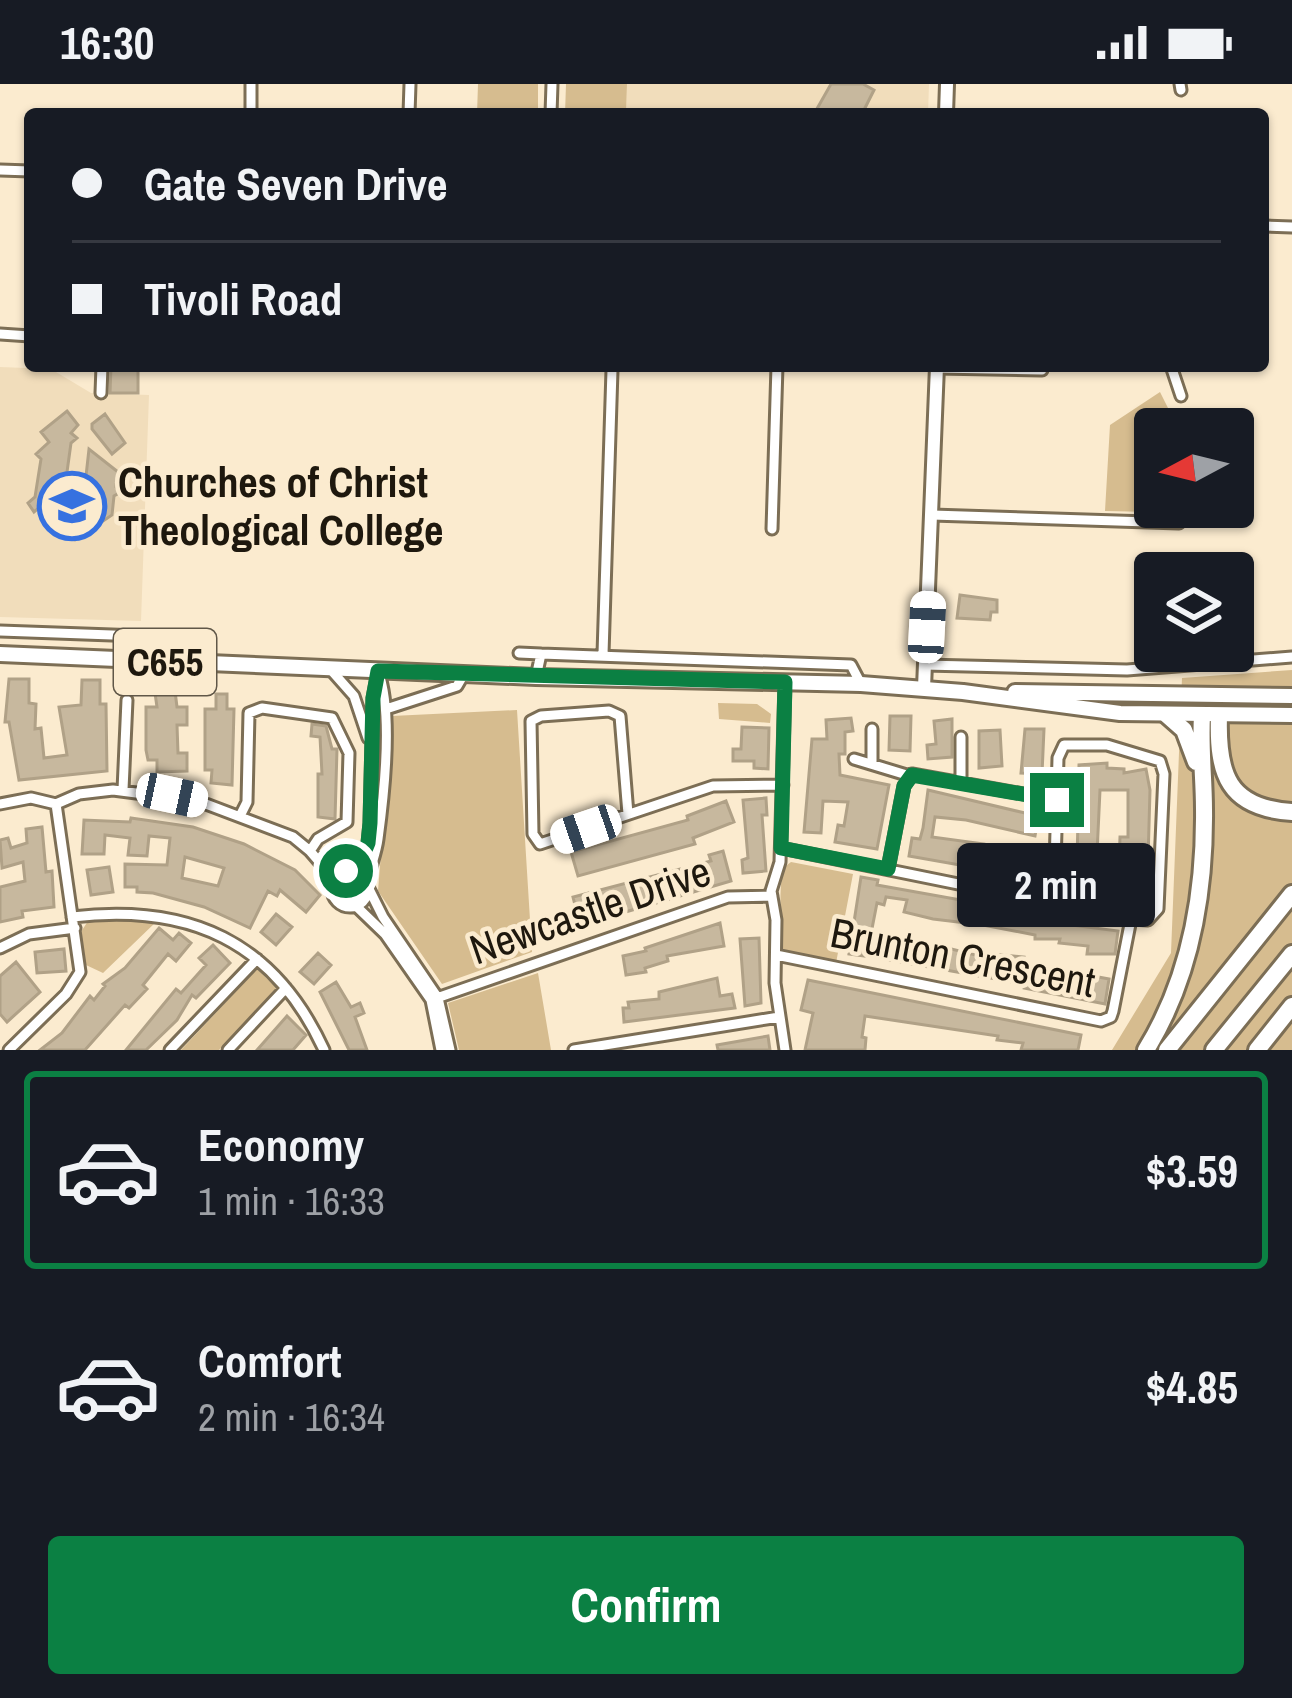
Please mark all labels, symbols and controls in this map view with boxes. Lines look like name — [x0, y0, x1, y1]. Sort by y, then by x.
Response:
text: 16:30 — [60, 12, 154, 73]
text: Gate Seven Drive — [144, 153, 448, 214]
text: Tivoli Road — [144, 268, 342, 329]
north arrow — [1134, 408, 1254, 528]
map controls — [1134, 408, 1254, 672]
place label: Churches of Christ Theological College — [118, 454, 443, 558]
school or university icon: Churches of Christ Theological College — [37, 471, 107, 541]
button: layers — [1134, 552, 1254, 672]
car — [907, 590, 947, 664]
road number: C655 — [114, 629, 216, 695]
car — [133, 770, 211, 820]
route end — [1030, 773, 1084, 827]
car — [546, 800, 626, 858]
callout: 2 min — [958, 842, 1156, 926]
street label: Newcastle Drive — [462, 843, 718, 977]
route start — [319, 844, 373, 898]
text: 2 min — [1014, 859, 1098, 911]
street label: Brunton Crescent — [826, 904, 1100, 1010]
text: Economy — [198, 1114, 364, 1175]
icon: car — [54, 1116, 162, 1224]
text: $3.59 — [1146, 1140, 1238, 1201]
text: 1 min · 16:33 — [198, 1175, 385, 1227]
text: Comfort — [198, 1330, 341, 1391]
icon: car — [54, 1332, 162, 1440]
text: $4.85 — [1146, 1356, 1238, 1417]
text: 2 min · 16:34 — [198, 1391, 385, 1443]
button: Confirm — [48, 1536, 1244, 1674]

